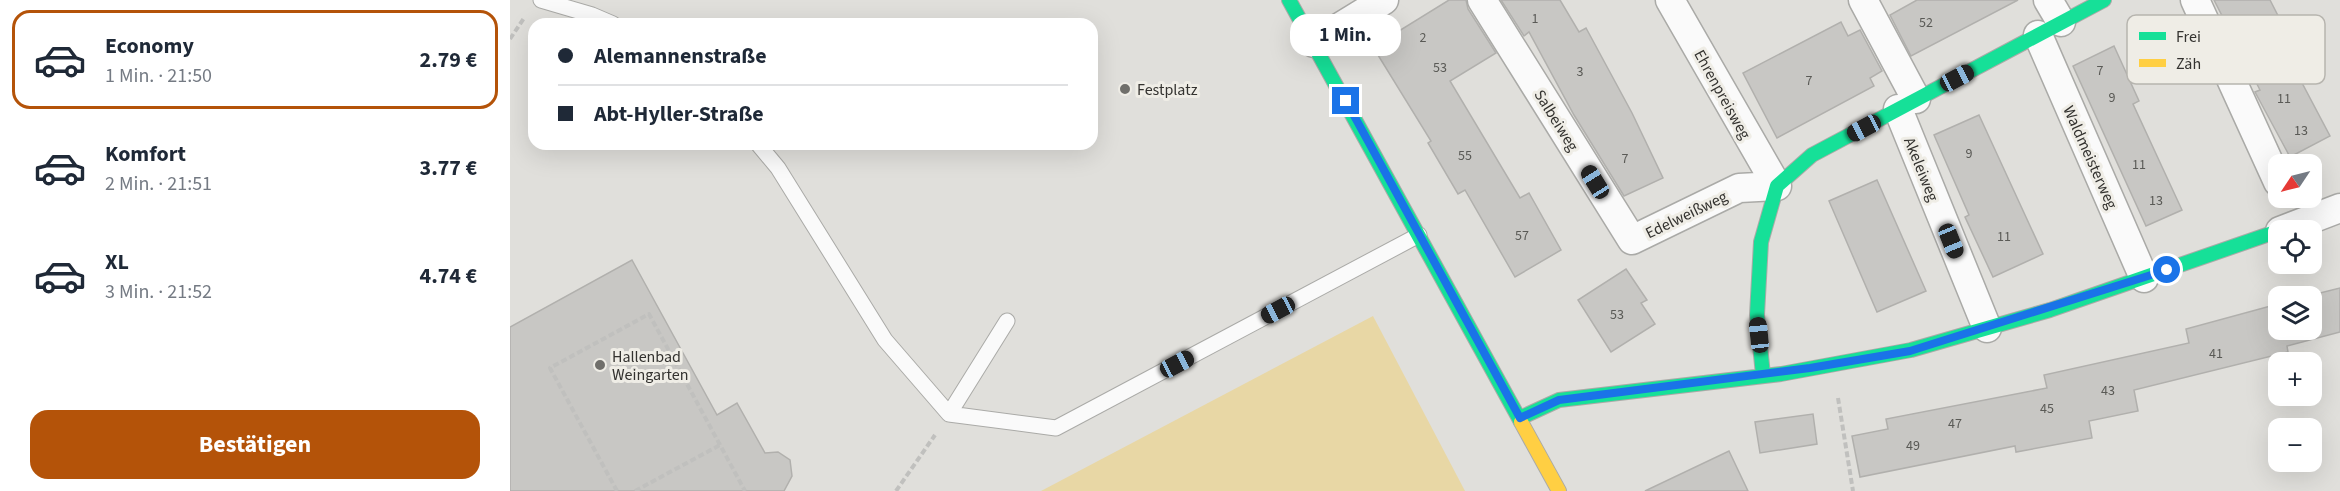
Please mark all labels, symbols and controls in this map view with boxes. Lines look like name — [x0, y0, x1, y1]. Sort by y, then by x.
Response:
house number: 1 — [1532, 9, 1539, 29]
house number: 52 — [1919, 13, 1933, 33]
callout: 1 Min. — [1290, 14, 1402, 56]
legend — [2127, 15, 2325, 84]
text: 1 Min. — [1319, 21, 1372, 49]
text: Frei — [2176, 26, 2201, 48]
house number: 2 — [1420, 28, 1427, 48]
text: Economy — [105, 30, 194, 62]
icon: car — [33, 33, 87, 87]
text: Alemannenstraße — [594, 40, 767, 72]
text: 2.79 € — [420, 44, 477, 76]
street label: Ehrenpreisweg — [1688, 46, 1756, 143]
text: Zäh — [2176, 53, 2201, 75]
house number: 53 — [1433, 58, 1447, 78]
house number: 7 — [2097, 61, 2104, 81]
text: 1 Min. · 21:50 — [105, 62, 212, 90]
house number: 3 — [1577, 62, 1584, 82]
car — [1937, 62, 1977, 94]
house number: 7 — [1806, 71, 1813, 91]
place label: Festplatz — [1137, 79, 1198, 101]
marker: Festplatz — [1118, 82, 1132, 96]
street label: Salbeiweg — [1529, 86, 1584, 155]
route end — [1332, 87, 1359, 114]
house number: 9 — [2109, 88, 2116, 108]
house number: 11 — [2277, 89, 2291, 109]
text: Abt-Hyller-Straße — [594, 98, 764, 130]
street label: Waldmeisterweg — [2057, 102, 2123, 213]
car — [1844, 112, 1884, 144]
house number: 13 — [2294, 121, 2308, 141]
street label: Akeleiweg — [1898, 134, 1944, 205]
text: Komfort — [105, 138, 186, 170]
icon: car — [33, 141, 87, 195]
house number: 9 — [1966, 144, 1973, 164]
house number: 55 — [1458, 146, 1472, 166]
house number: 7 — [1622, 149, 1629, 169]
text: 3.77 € — [420, 152, 477, 184]
north arrow — [2268, 154, 2322, 208]
map controls — [2268, 154, 2322, 472]
house number: 11 — [2132, 155, 2146, 175]
car — [1578, 162, 1612, 202]
text: 2 Min. · 21:51 — [105, 170, 212, 198]
street label: Edelweißweg — [1642, 186, 1731, 244]
house number: 13 — [2149, 191, 2163, 211]
button: locate — [2268, 220, 2322, 274]
car — [1936, 221, 1966, 261]
house number: 57 — [1515, 226, 1529, 246]
house number: 11 — [1997, 227, 2011, 247]
text: XL — [105, 246, 129, 278]
icon: car — [33, 249, 87, 303]
route start — [2153, 256, 2180, 283]
text: 4.74 € — [420, 260, 477, 292]
text: 3 Min. · 21:52 — [105, 278, 212, 306]
button: layers — [2268, 286, 2322, 340]
car — [1258, 294, 1298, 326]
house number: 53 — [1610, 305, 1624, 325]
car — [1748, 316, 1770, 354]
house number: 41 — [2209, 344, 2223, 364]
place label: Hallenbad Weingarten — [612, 346, 689, 386]
car — [1157, 348, 1197, 380]
button: + — [2268, 352, 2322, 406]
marker: Hallenbad Weingarten — [593, 358, 607, 372]
house number: 43 — [2101, 381, 2115, 401]
house number: 45 — [2040, 399, 2054, 419]
button: Bestätigen — [30, 410, 480, 479]
house number: 47 — [1948, 414, 1962, 434]
button: − — [2268, 418, 2322, 472]
house number: 49 — [1906, 436, 1920, 456]

